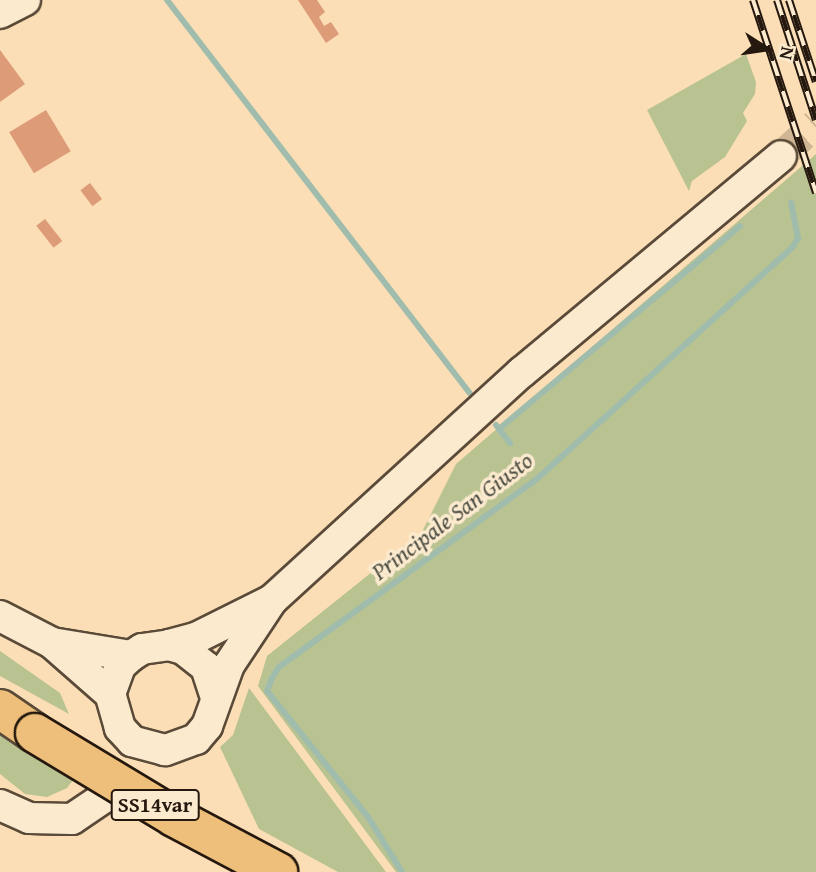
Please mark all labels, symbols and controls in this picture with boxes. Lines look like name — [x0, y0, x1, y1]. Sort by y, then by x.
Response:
north arrow — [732, 14, 802, 84]
text: N — [773, 44, 803, 62]
water label: Principale San Giusto — [366, 446, 538, 586]
road number: SS14var — [110, 788, 200, 822]

